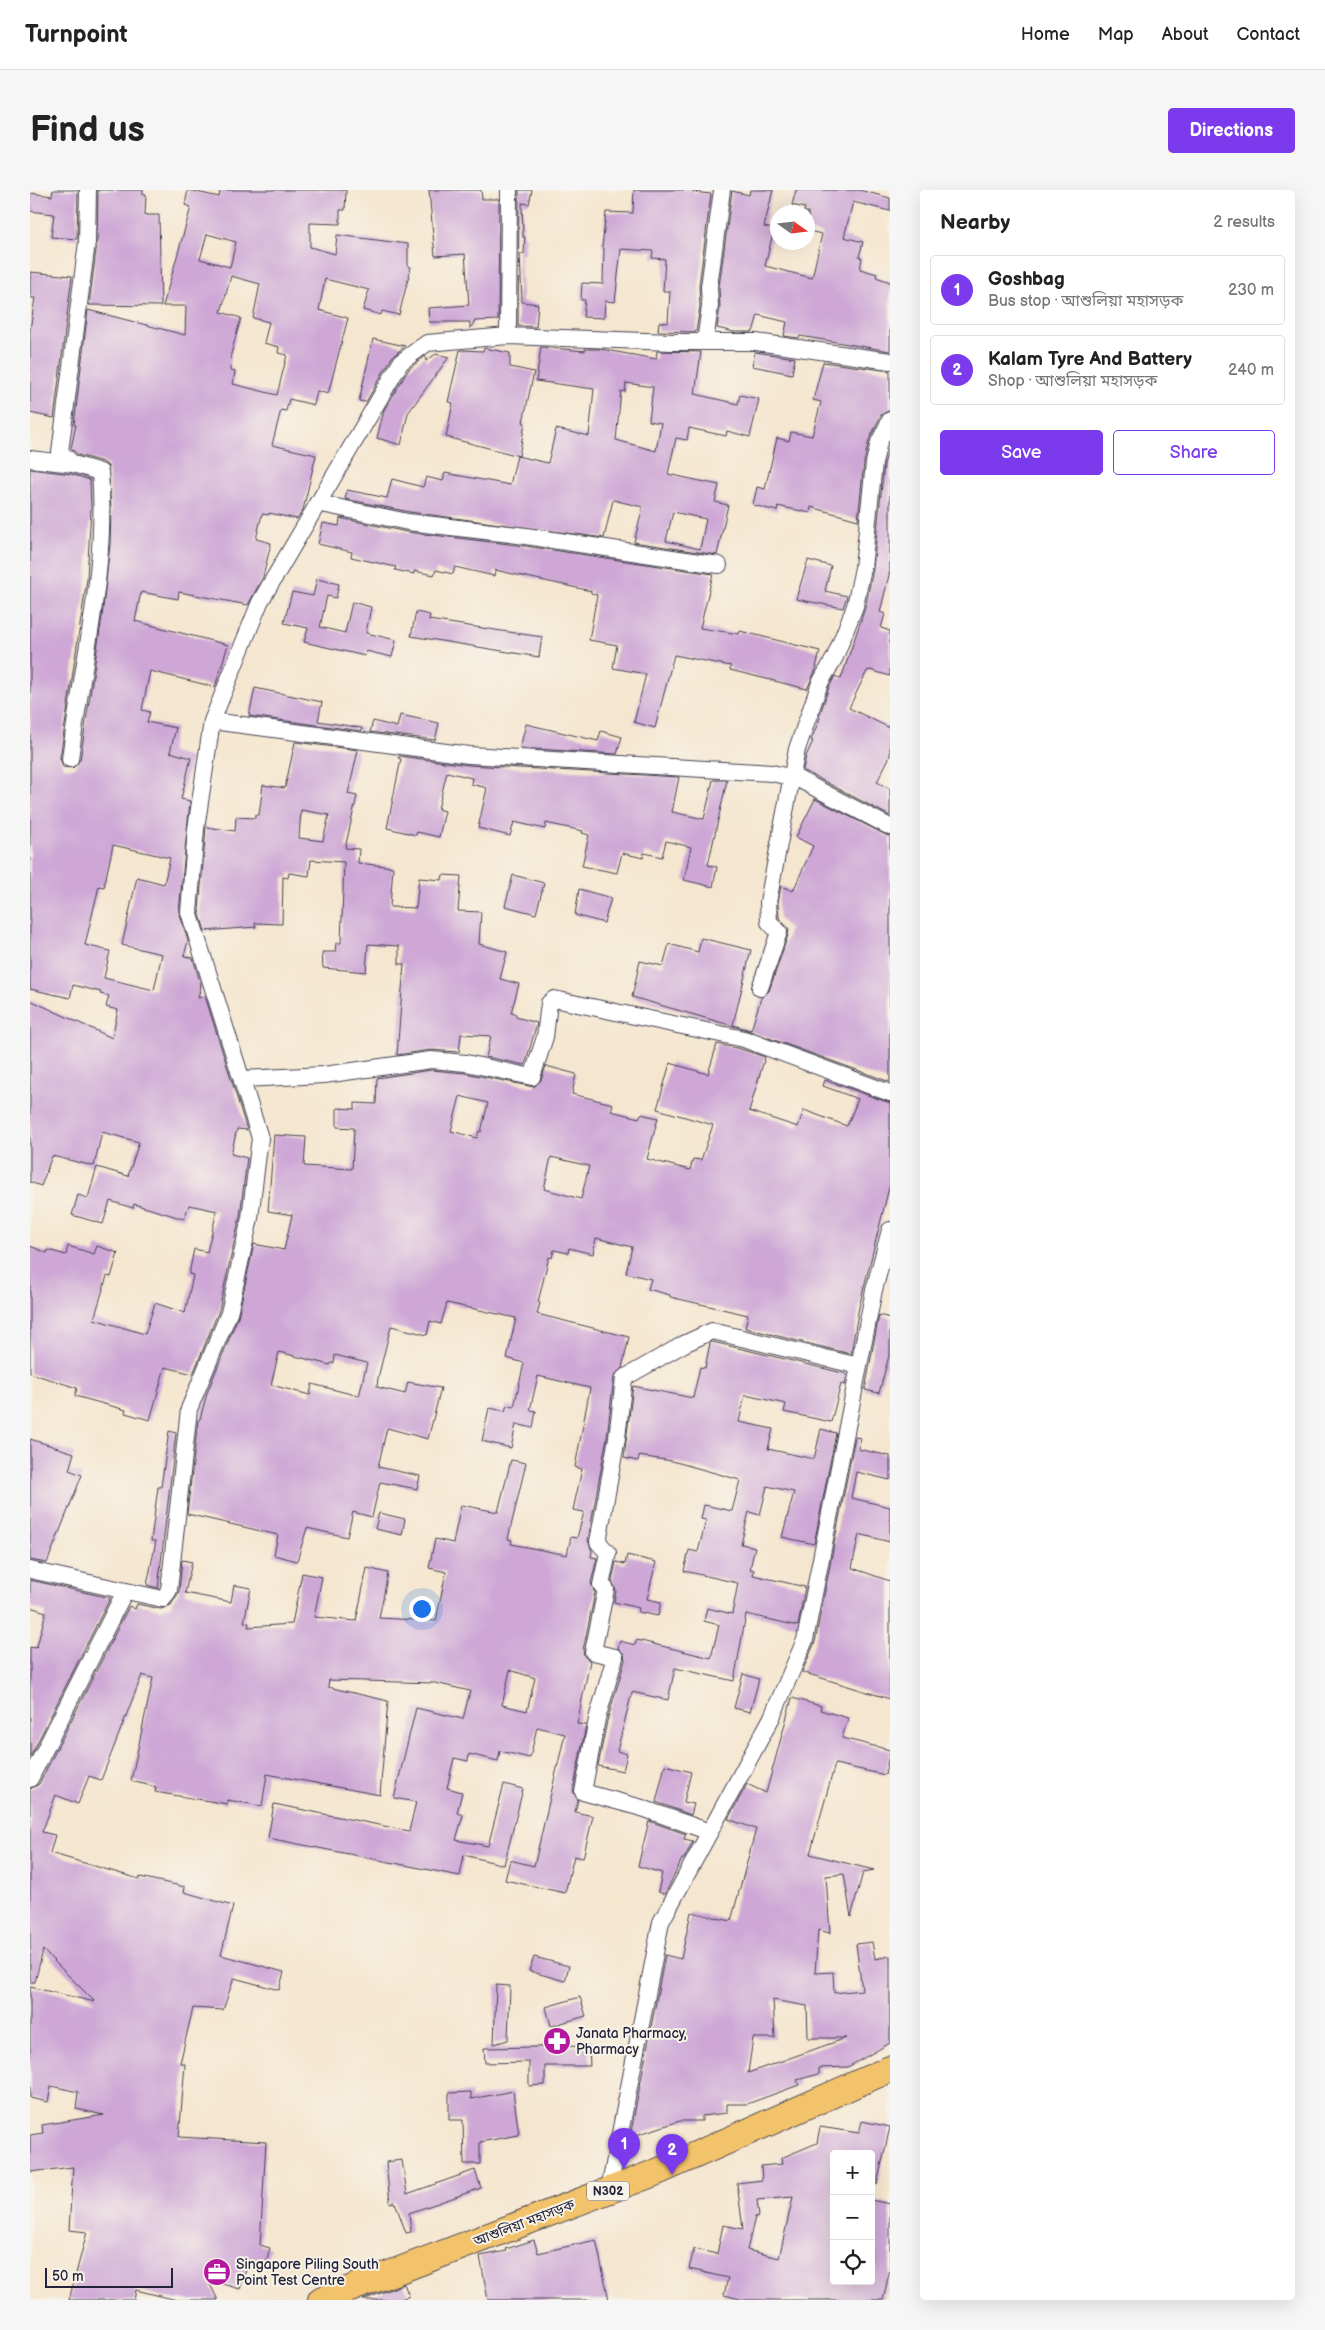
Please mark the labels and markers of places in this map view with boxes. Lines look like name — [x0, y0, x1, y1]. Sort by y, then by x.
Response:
place label: Janata Pharmacy, Pharmacy — [576, 2025, 686, 2058]
pharmacy icon: Janata Pharmacy, Pharmacy — [542, 2026, 572, 2056]
pin: 1 — [608, 2128, 640, 2169]
pin: 2 — [656, 2134, 688, 2175]
place label: Singapore Piling South Point Test Centre — [236, 2256, 379, 2289]
office icon: Singapore Piling South Point Test Centre — [202, 2257, 232, 2287]

